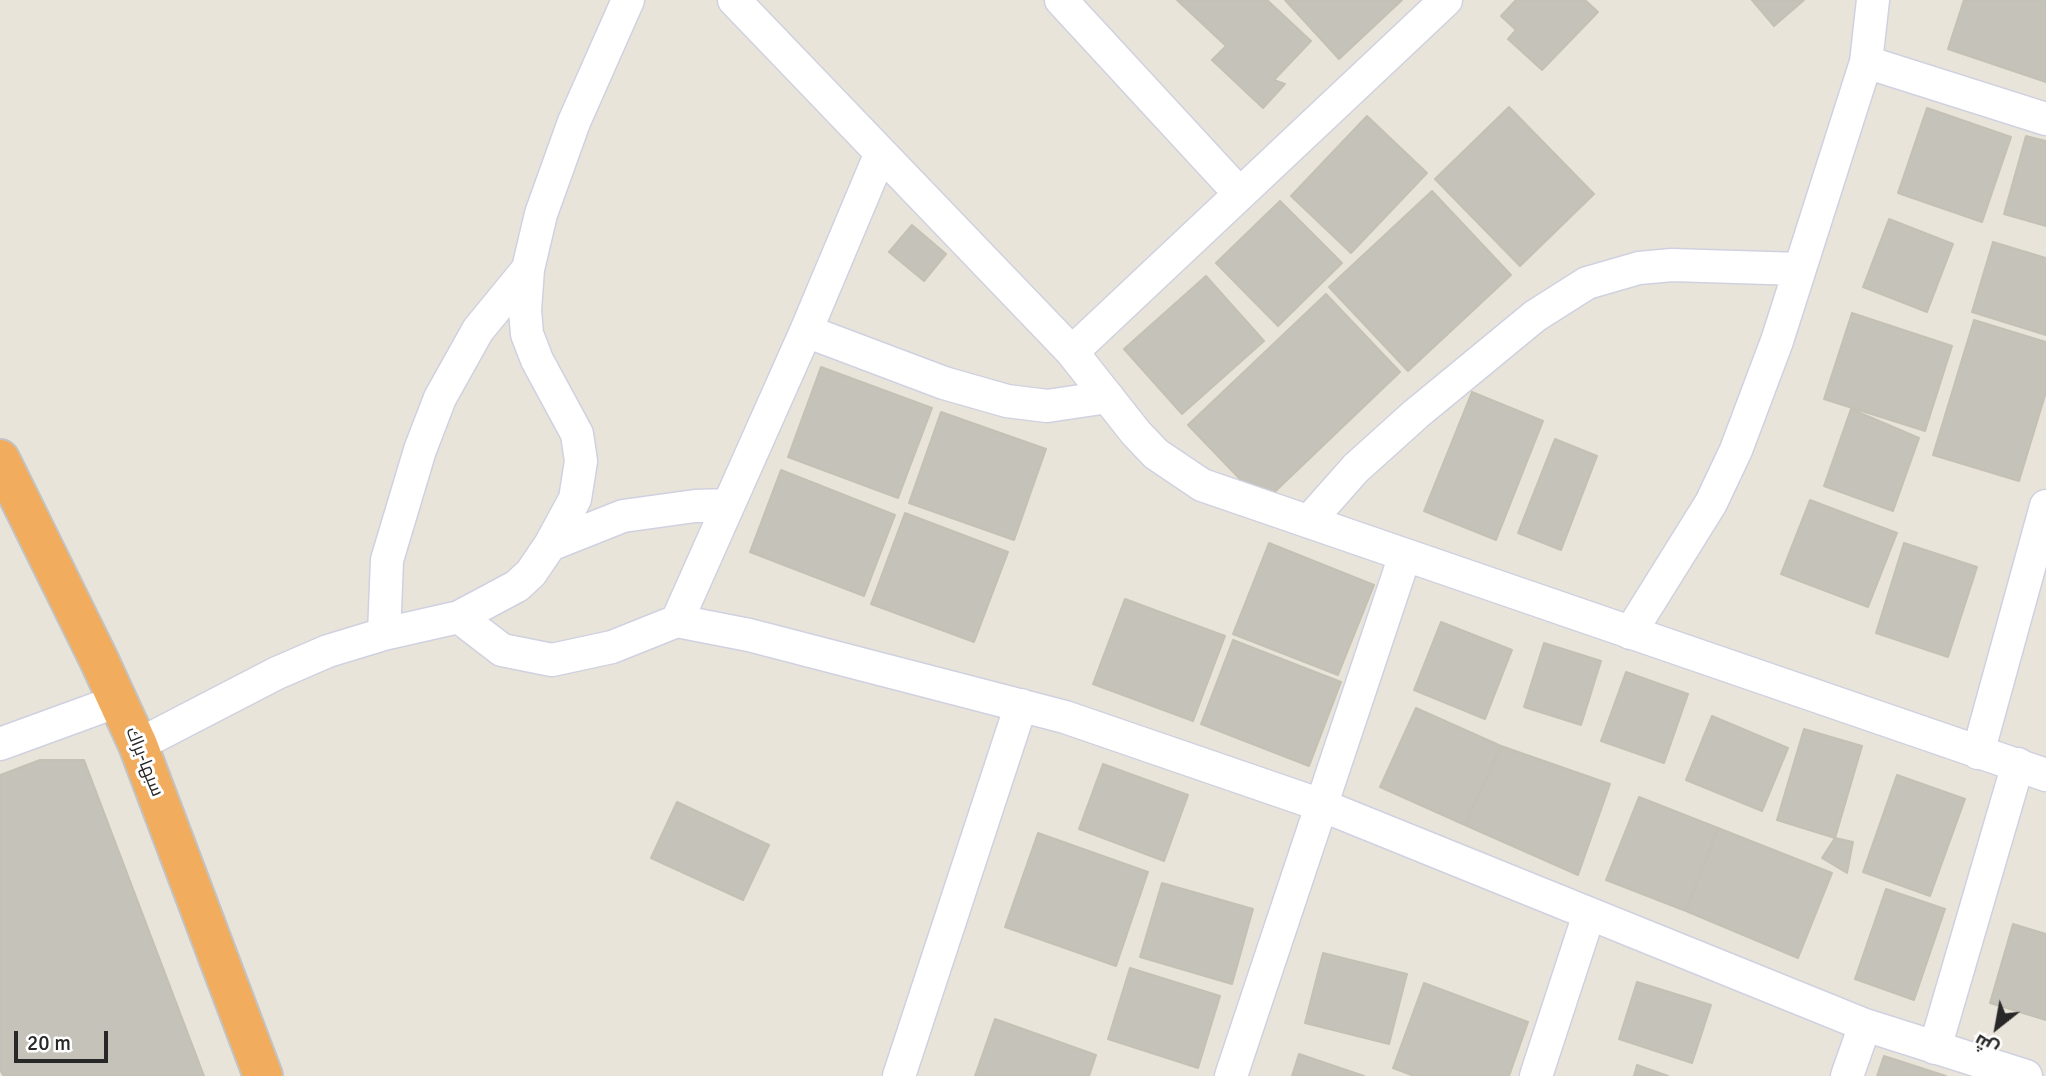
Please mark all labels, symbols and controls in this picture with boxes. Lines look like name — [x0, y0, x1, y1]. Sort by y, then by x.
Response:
street label: سبها-براك — [120, 724, 168, 800]
north arrow — [1962, 992, 2032, 1062]
scale bar — [18, 1016, 112, 1060]
text: ش — [1970, 1028, 2003, 1062]
text: 20 m — [27, 1030, 71, 1056]

